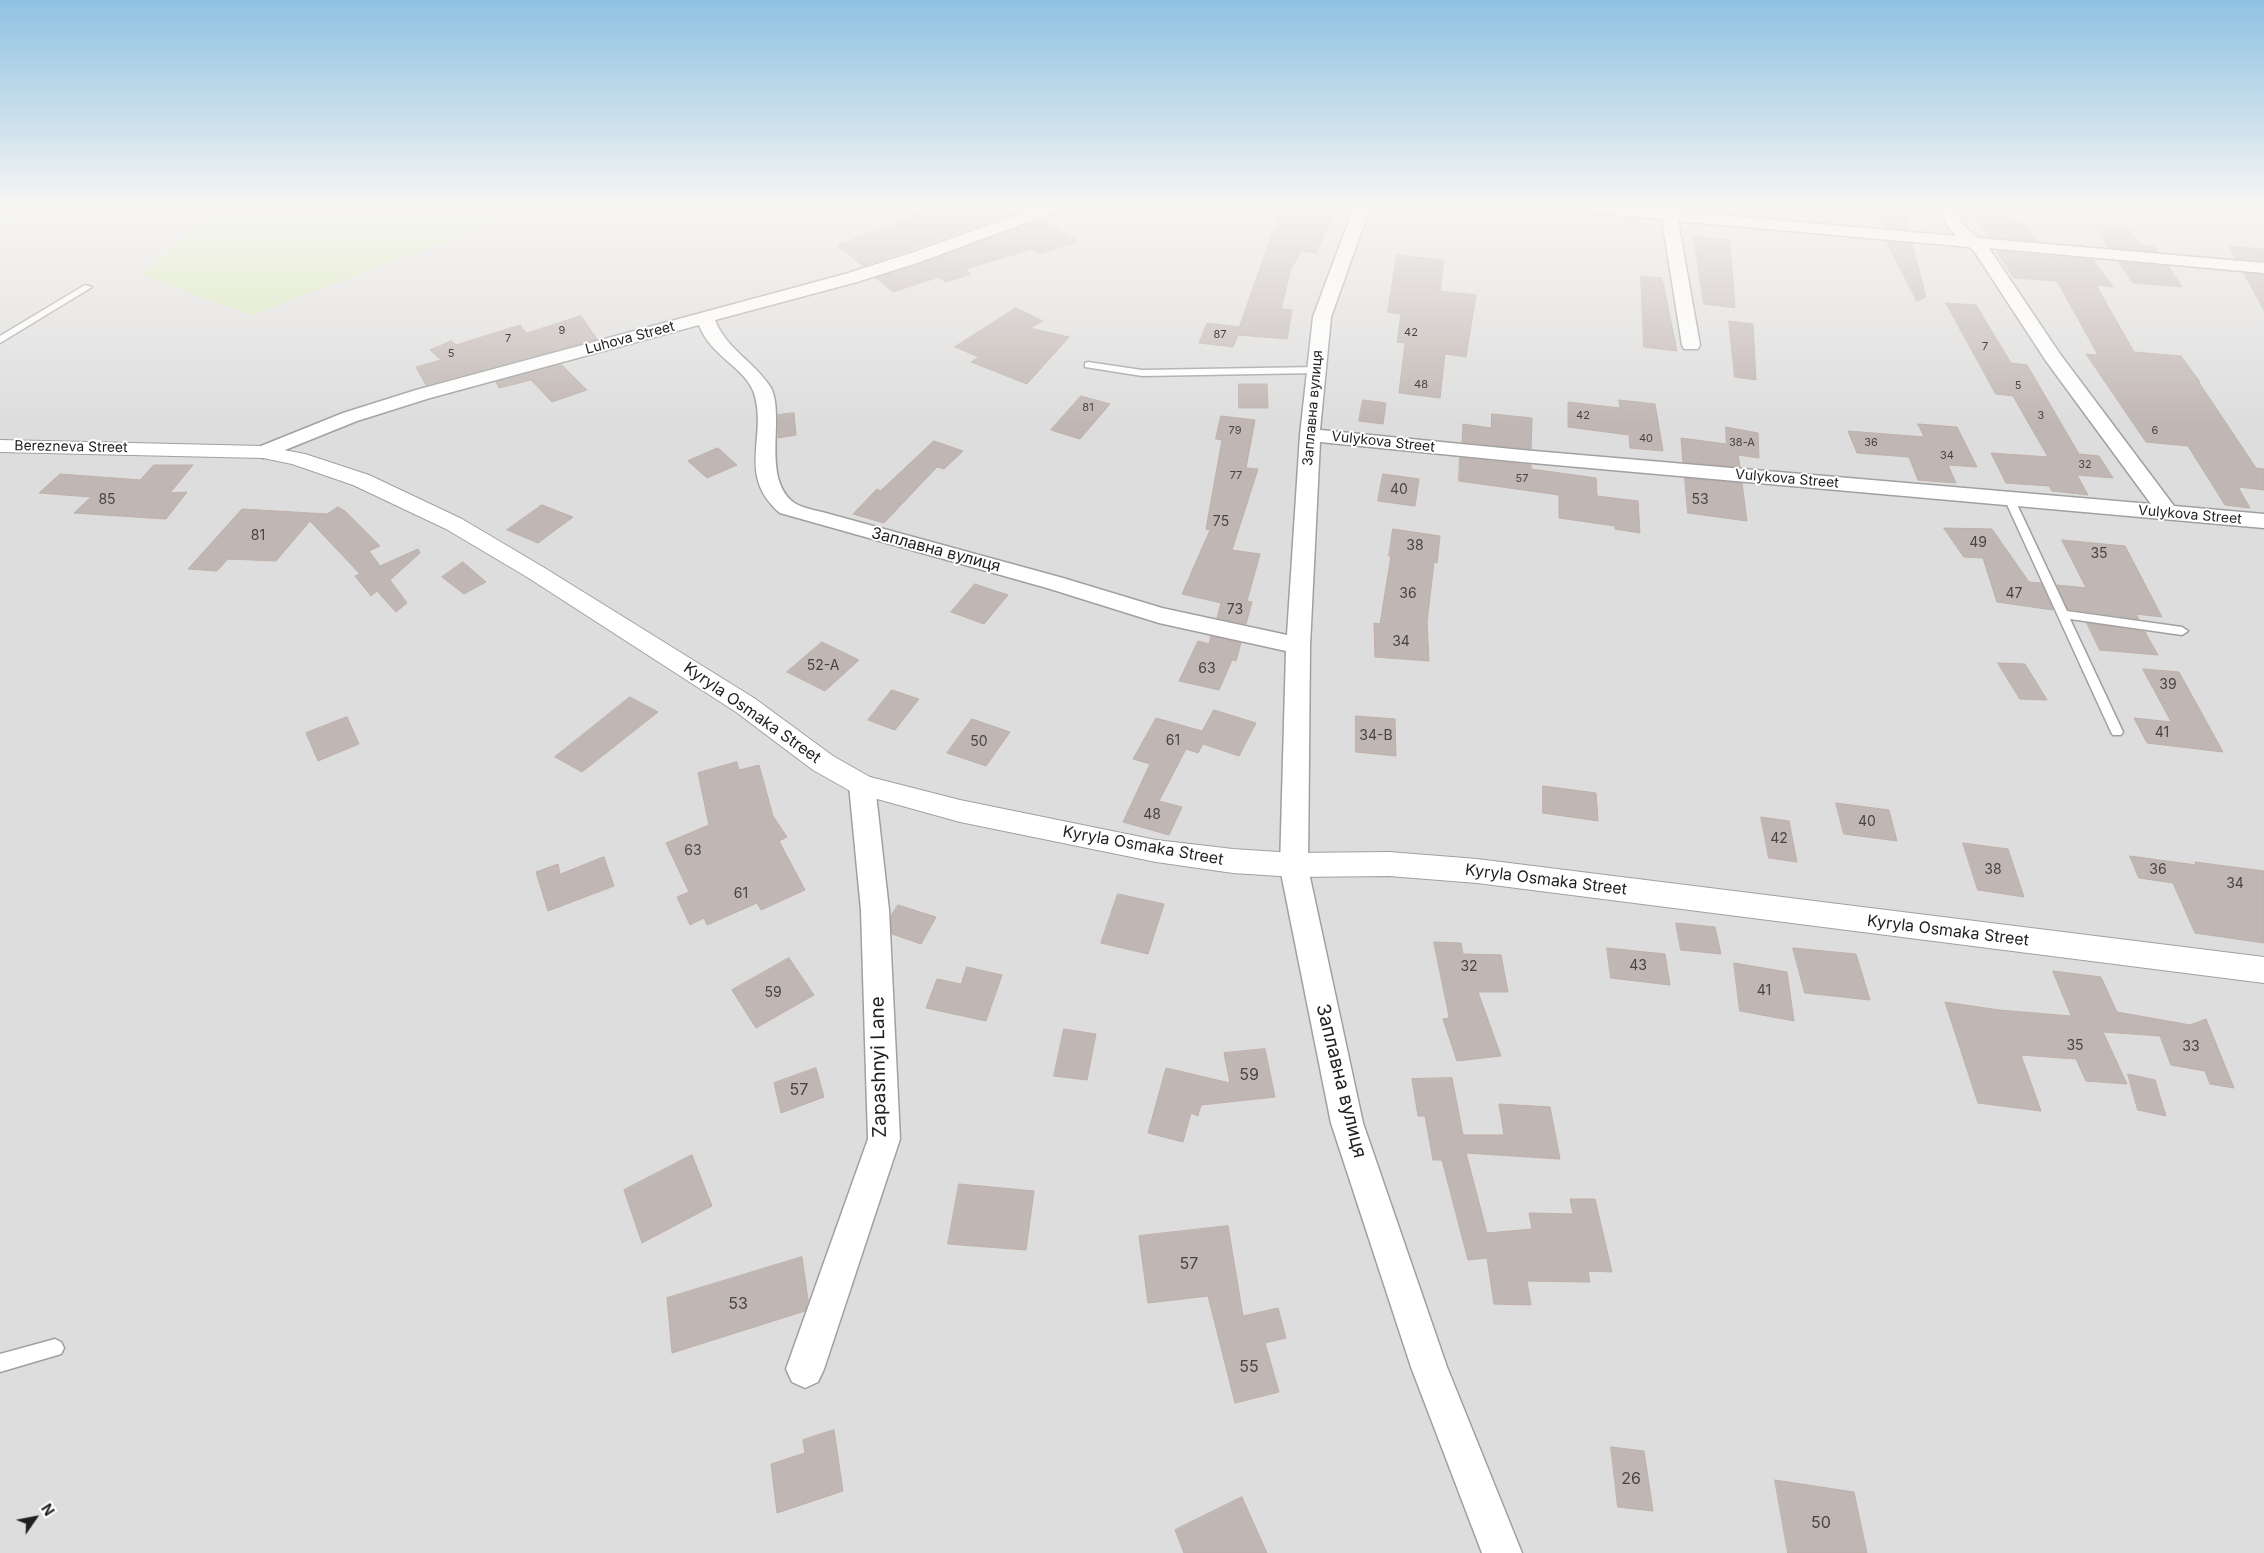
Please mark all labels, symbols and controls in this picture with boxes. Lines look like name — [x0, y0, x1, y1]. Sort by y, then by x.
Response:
street label: Luhova Street — [584, 318, 676, 358]
house number: 9 — [559, 324, 565, 338]
house number: 42 — [1404, 326, 1418, 340]
house number: 87 — [1213, 328, 1227, 342]
house number: 7 — [505, 332, 511, 346]
house number: 7 — [1982, 340, 1988, 354]
house number: 5 — [448, 347, 454, 361]
street label: Заплавна вулиця — [1300, 349, 1326, 467]
house number: 48 — [1414, 378, 1428, 392]
house number: 5 — [2015, 379, 2021, 393]
house number: 81 — [1082, 401, 1094, 415]
house number: 42 — [1576, 409, 1590, 423]
house number: 3 — [2038, 409, 2044, 423]
house number: 79 — [1229, 424, 1241, 438]
house number: 6 — [2152, 424, 2158, 438]
street label: Vulykova Street — [1330, 428, 1436, 456]
house number: 40 — [1639, 432, 1653, 446]
house number: 38-А — [1729, 436, 1755, 450]
house number: 36 — [1864, 436, 1878, 450]
street label: Berezneva Street — [14, 438, 128, 456]
house number: 34 — [1940, 449, 1954, 463]
house number: 32 — [2078, 458, 2092, 472]
street label: Vulykova Street — [1735, 466, 1839, 492]
house number: 77 — [1230, 469, 1242, 483]
house number: 57 — [1516, 472, 1528, 486]
house number: 40 — [1390, 482, 1408, 498]
house number: 85 — [98, 492, 116, 508]
house number: 53 — [1691, 492, 1709, 508]
street label: Vulykova Street — [2138, 502, 2242, 528]
house number: 75 — [1213, 514, 1229, 530]
street label: Заплавна вулиця — [869, 524, 1003, 576]
house number: 81 — [251, 528, 265, 544]
house number: 49 — [1969, 535, 1987, 551]
house number: 38 — [1406, 538, 1424, 554]
house number: 35 — [2090, 546, 2108, 562]
house number: 36 — [1399, 586, 1417, 602]
house number: 47 — [2006, 586, 2022, 602]
house number: 73 — [1227, 602, 1243, 618]
house number: 34 — [1392, 634, 1410, 650]
street label: Kyryla Osmaka Street — [680, 658, 824, 768]
house number: 52-А — [807, 658, 839, 674]
house number: 63 — [1198, 661, 1216, 677]
house number: 39 — [2159, 677, 2177, 693]
house number: 41 — [2155, 725, 2169, 741]
house number: 34-В — [1359, 728, 1393, 744]
house number: 61 — [1166, 733, 1180, 749]
house number: 50 — [970, 734, 988, 750]
house number: 48 — [1143, 807, 1161, 823]
house number: 40 — [1858, 814, 1876, 830]
street label: Kyryla Osmaka Street — [1061, 822, 1225, 870]
house number: 42 — [1770, 831, 1788, 847]
house number: 63 — [684, 843, 702, 859]
street label: Kyryla Osmaka Street — [1464, 861, 1628, 899]
house number: 38 — [1984, 862, 2002, 878]
house number: 36 — [2149, 862, 2167, 878]
house number: 34 — [2226, 876, 2244, 892]
house number: 61 — [734, 886, 748, 902]
street label: Kyryla Osmaka Street — [1866, 912, 2030, 950]
house number: 43 — [1629, 958, 1647, 974]
house number: 32 — [1460, 959, 1478, 975]
house number: 41 — [1757, 983, 1771, 999]
house number: 59 — [764, 985, 782, 1001]
street label: Zapashnyi Lane — [866, 996, 892, 1138]
street label: Заплавна вулиця — [1311, 1002, 1371, 1160]
house number: 35 — [2066, 1038, 2084, 1054]
house number: 33 — [2182, 1039, 2200, 1055]
house number: 59 — [1239, 1065, 1259, 1085]
house number: 57 — [790, 1080, 808, 1100]
house number: 57 — [1180, 1254, 1198, 1274]
house number: 53 — [728, 1294, 748, 1314]
house number: 55 — [1239, 1357, 1259, 1377]
house number: 26 — [1621, 1469, 1641, 1489]
north arrow — [10, 1493, 60, 1543]
text: N — [38, 1500, 58, 1519]
house number: 50 — [1811, 1513, 1831, 1533]

